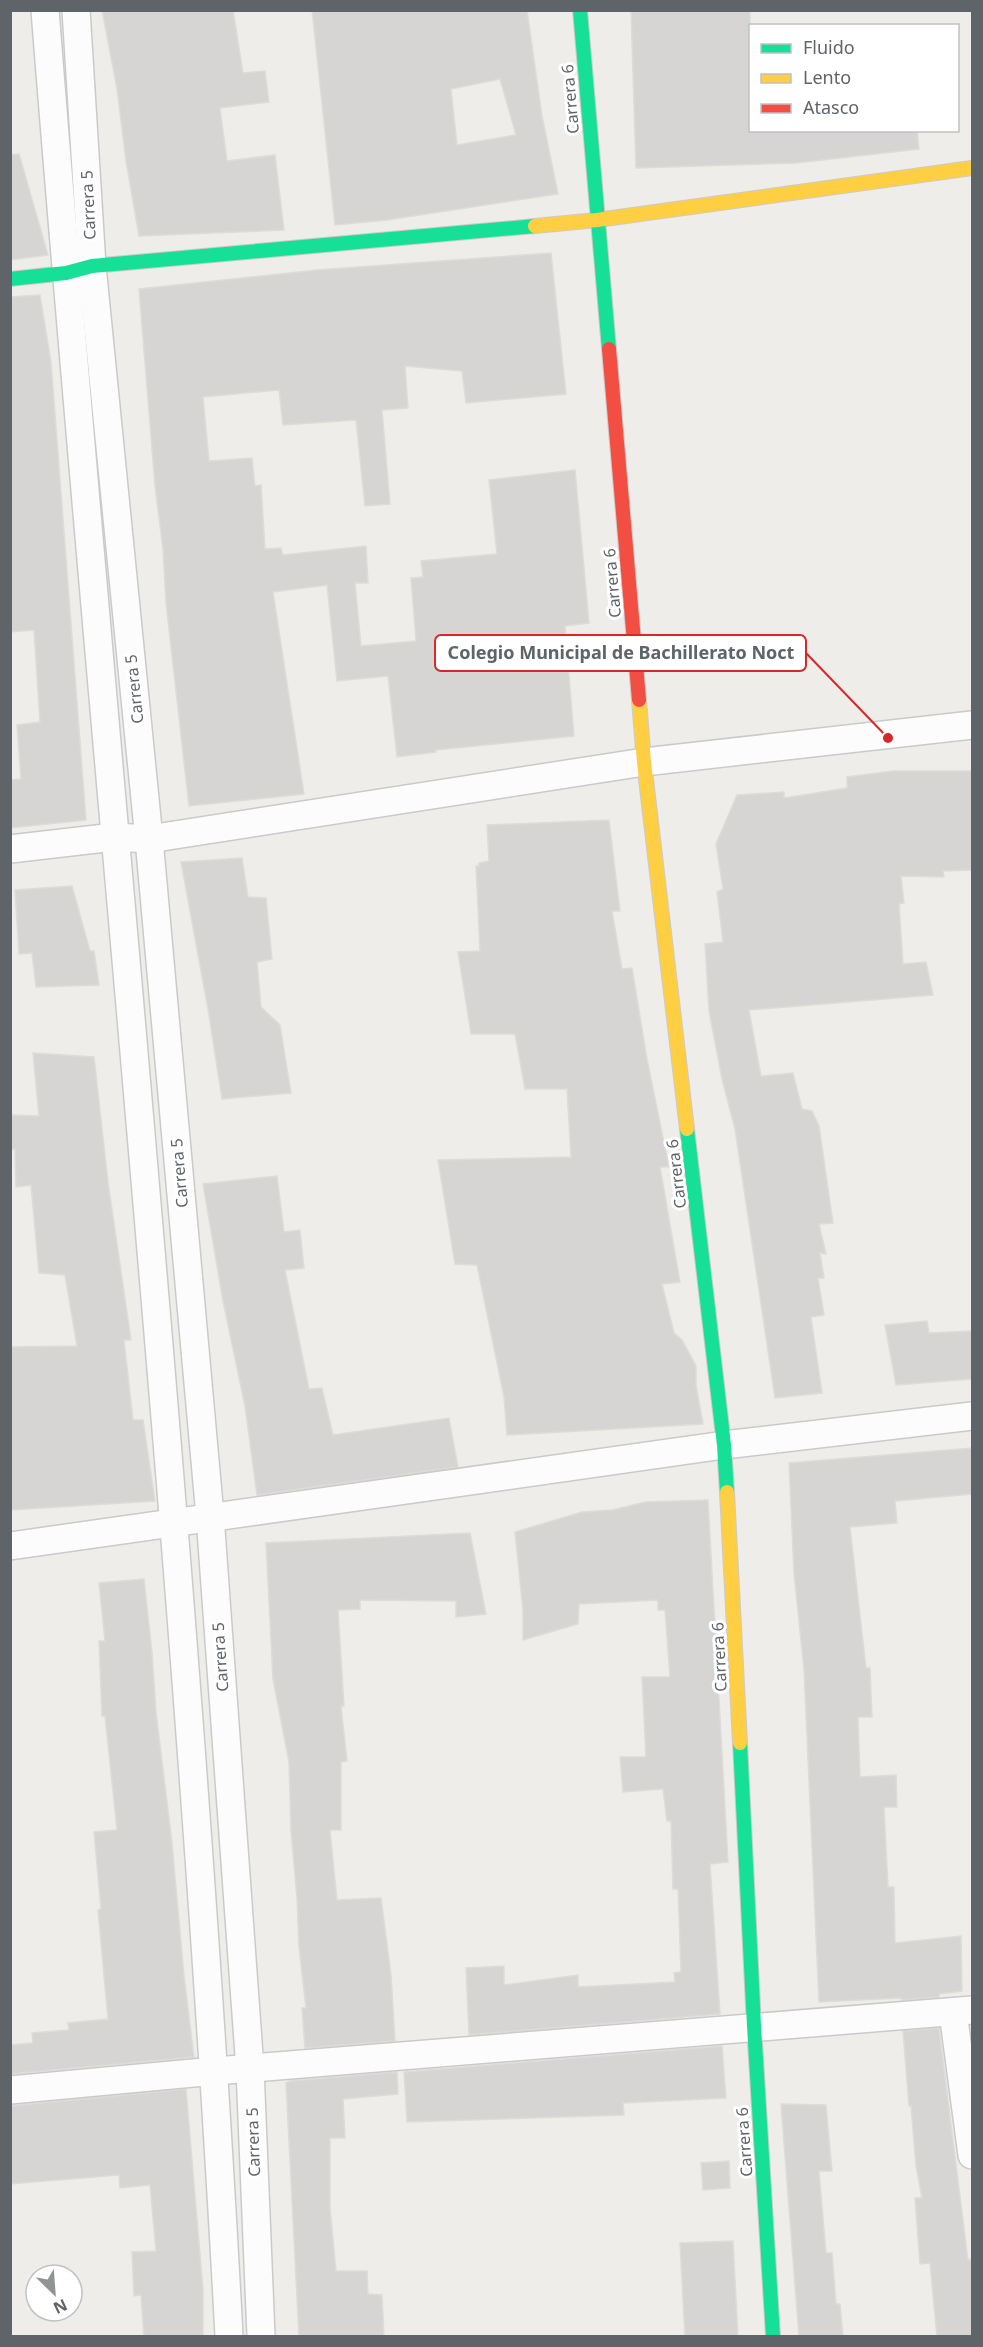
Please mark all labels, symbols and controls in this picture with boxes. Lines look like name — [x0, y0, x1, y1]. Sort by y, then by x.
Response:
legend — [749, 24, 959, 132]
text: Fluido — [803, 35, 855, 59]
street label: Carrera 6 — [556, 63, 584, 135]
text: Lento — [803, 65, 851, 89]
text: Atasco — [803, 95, 859, 119]
street label: Carrera 5 — [75, 170, 101, 240]
street label: Carrera 6 — [598, 547, 626, 619]
callout: Colegio Municipal de Bachillerato Noct — [435, 635, 806, 671]
text: Colegio Municipal de Bachillerato Noct — [448, 640, 795, 664]
street label: Carrera 5 — [119, 653, 149, 725]
street label: Carrera 5 — [165, 1137, 193, 1209]
street label: Carrera 6 — [661, 1138, 691, 1210]
street label: Carrera 5 — [207, 1622, 233, 1692]
street label: Carrera 6 — [706, 1622, 732, 1692]
street label: Carrera 5 — [241, 2107, 265, 2177]
street label: Carrera 6 — [731, 2107, 757, 2177]
north arrow — [24, 2263, 84, 2323]
text: N — [50, 2294, 71, 2319]

